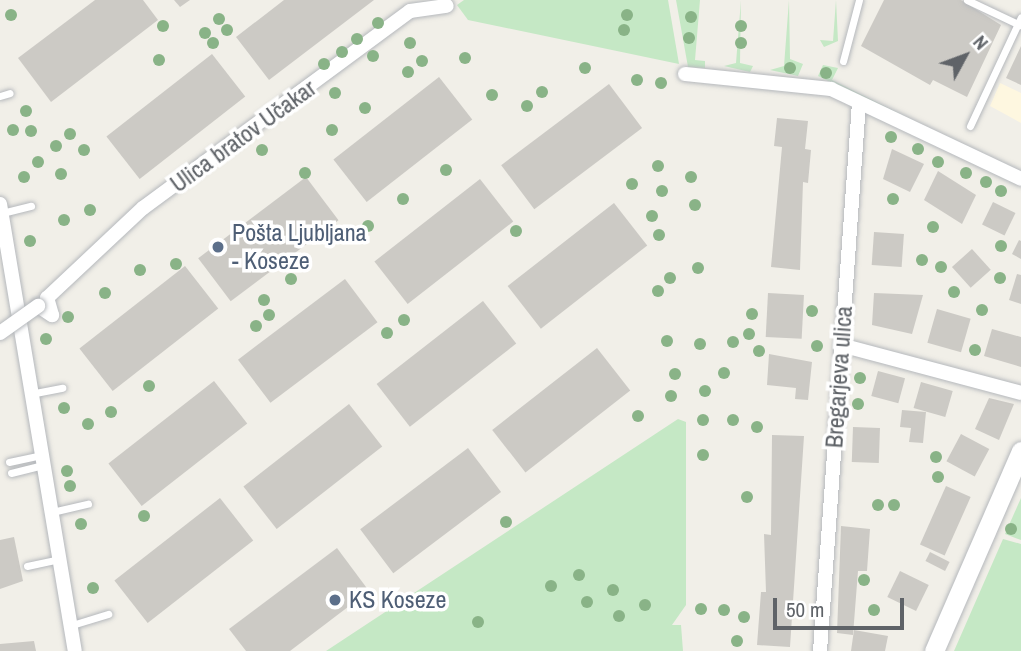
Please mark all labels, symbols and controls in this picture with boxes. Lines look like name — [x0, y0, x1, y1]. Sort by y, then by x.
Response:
north arrow — [930, 21, 1000, 91]
text: N — [967, 29, 994, 55]
street label: Ulica bratov Učakar — [165, 74, 321, 198]
place label: Pošta Ljubljana - Koseze — [232, 219, 367, 275]
marker: Pošta Ljubljana - Koseze — [210, 239, 226, 255]
street label: Bregarjeva ulica — [820, 305, 858, 449]
scale bar — [776, 584, 907, 628]
place label: KS Koseze — [349, 586, 446, 614]
marker: KS Koseze — [327, 592, 343, 608]
text: 50 m — [786, 595, 824, 624]

